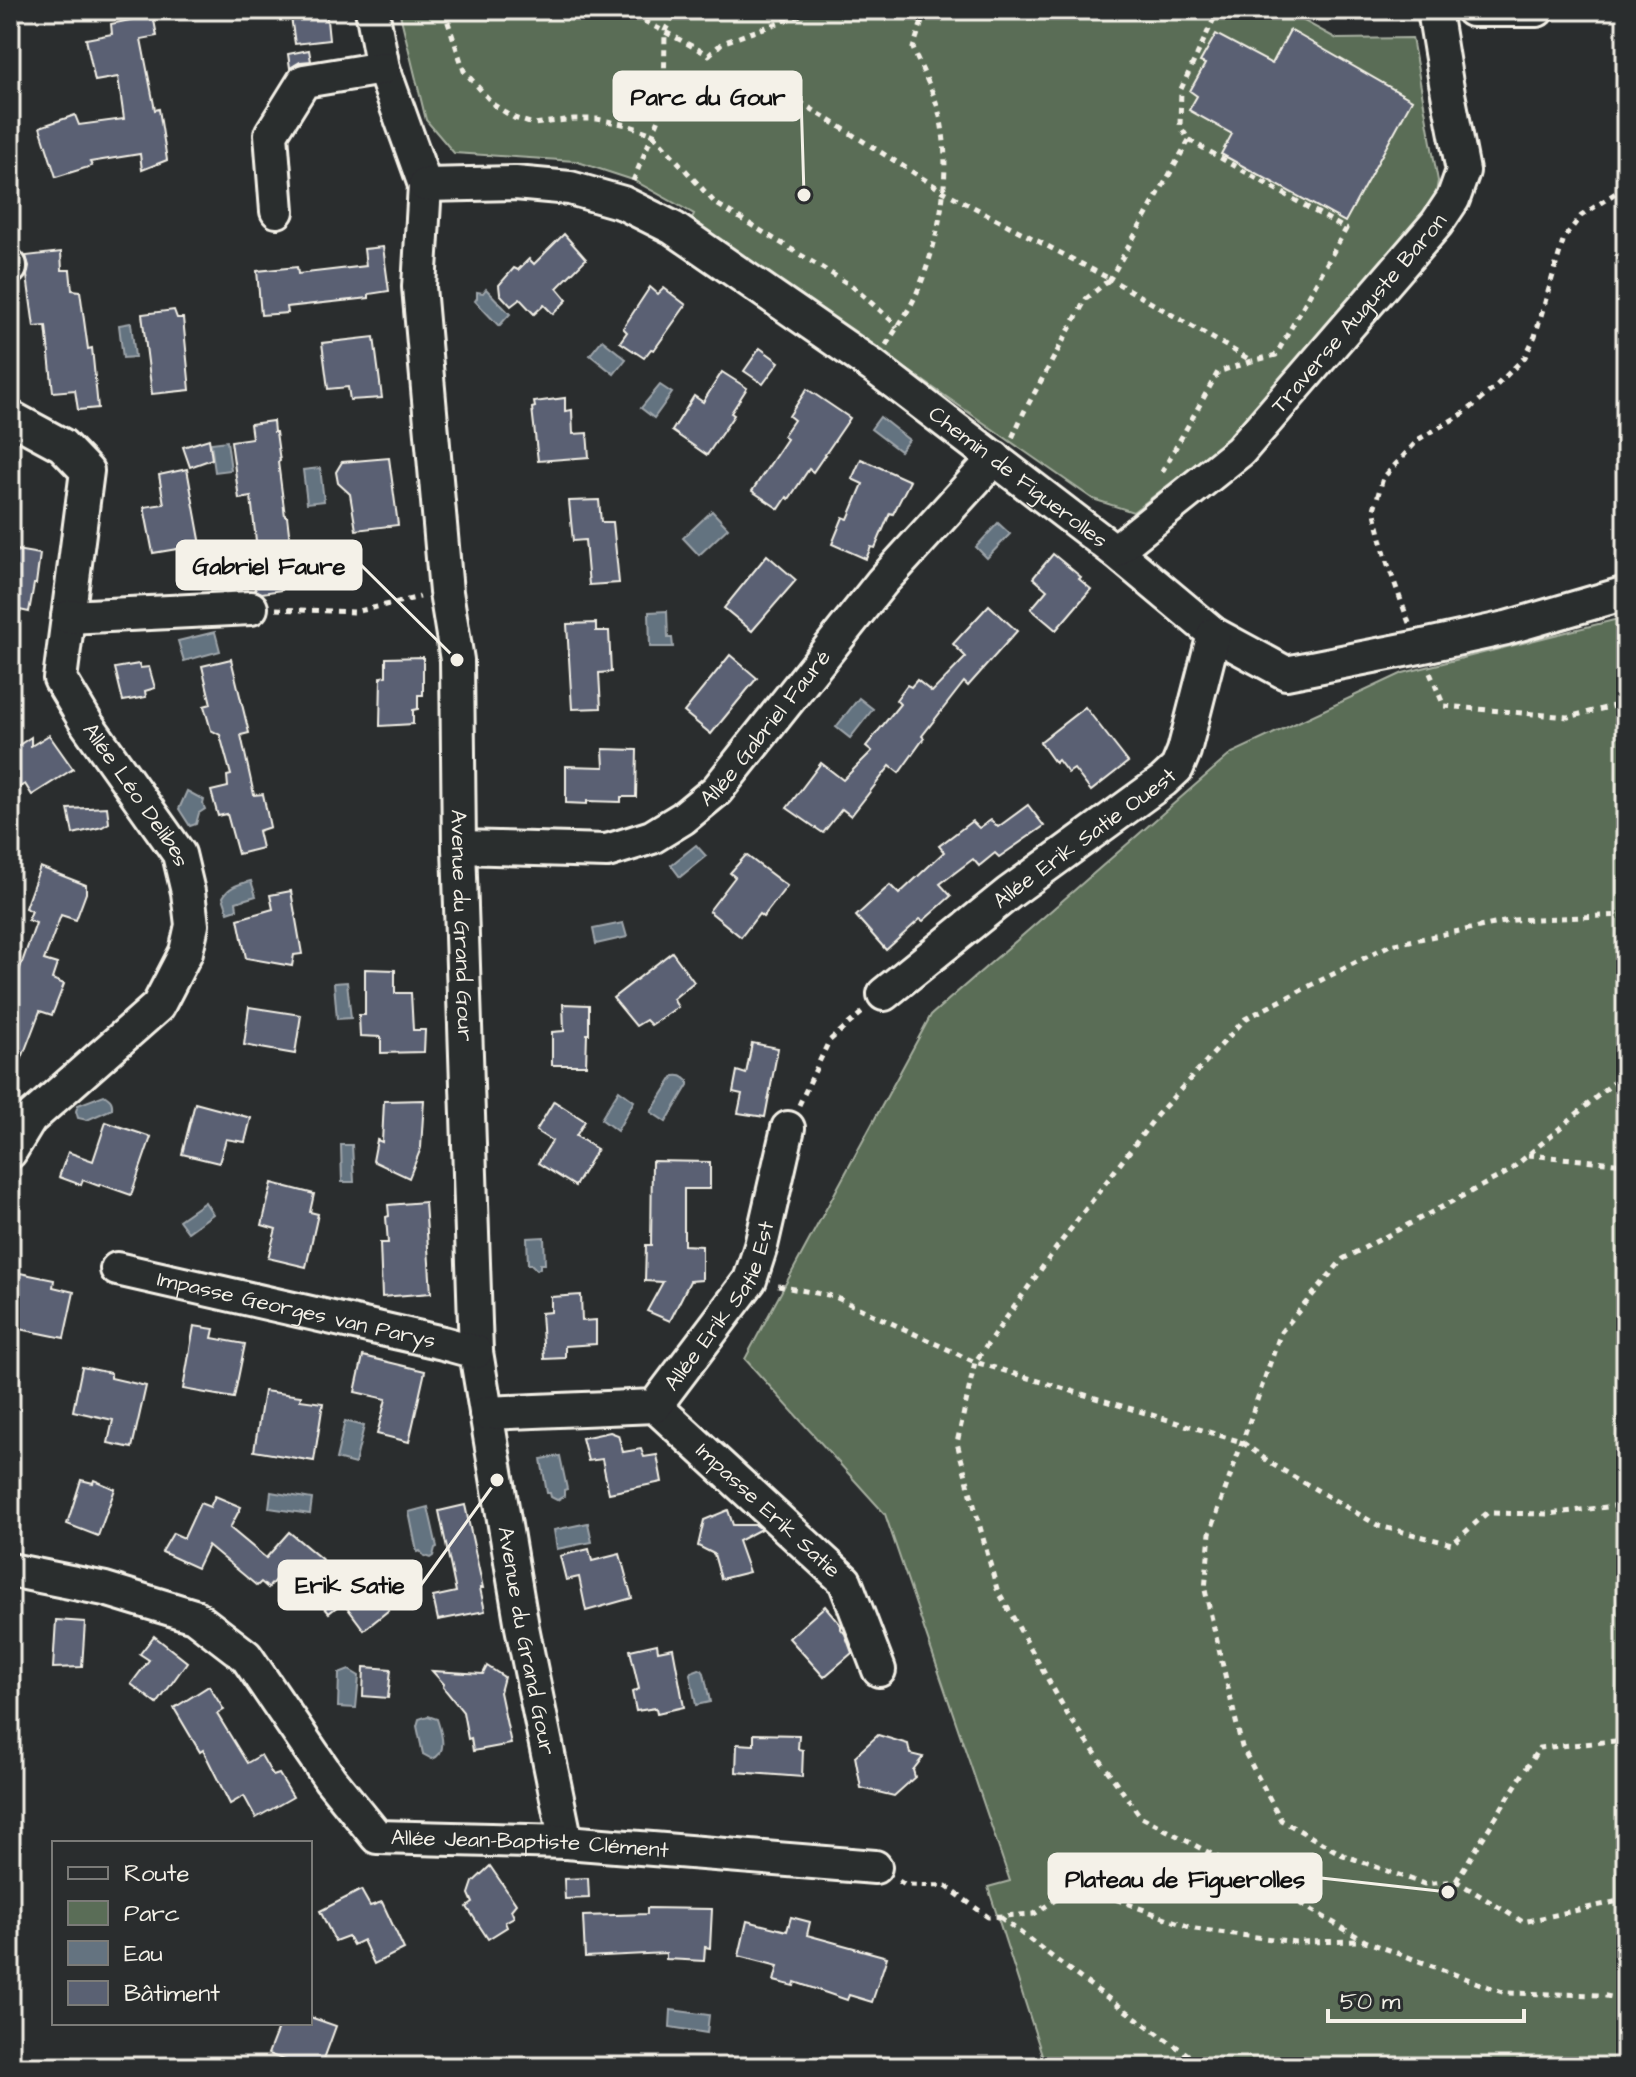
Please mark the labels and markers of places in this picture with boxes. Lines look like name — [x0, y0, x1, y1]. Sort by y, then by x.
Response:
callout: Parc du Gour — [614, 72, 801, 120]
callout: Gabriel Faure — [177, 541, 361, 589]
callout: Erik Satie — [279, 1561, 421, 1609]
callout: Plateau de Figuerolles — [1049, 1854, 1321, 1902]

